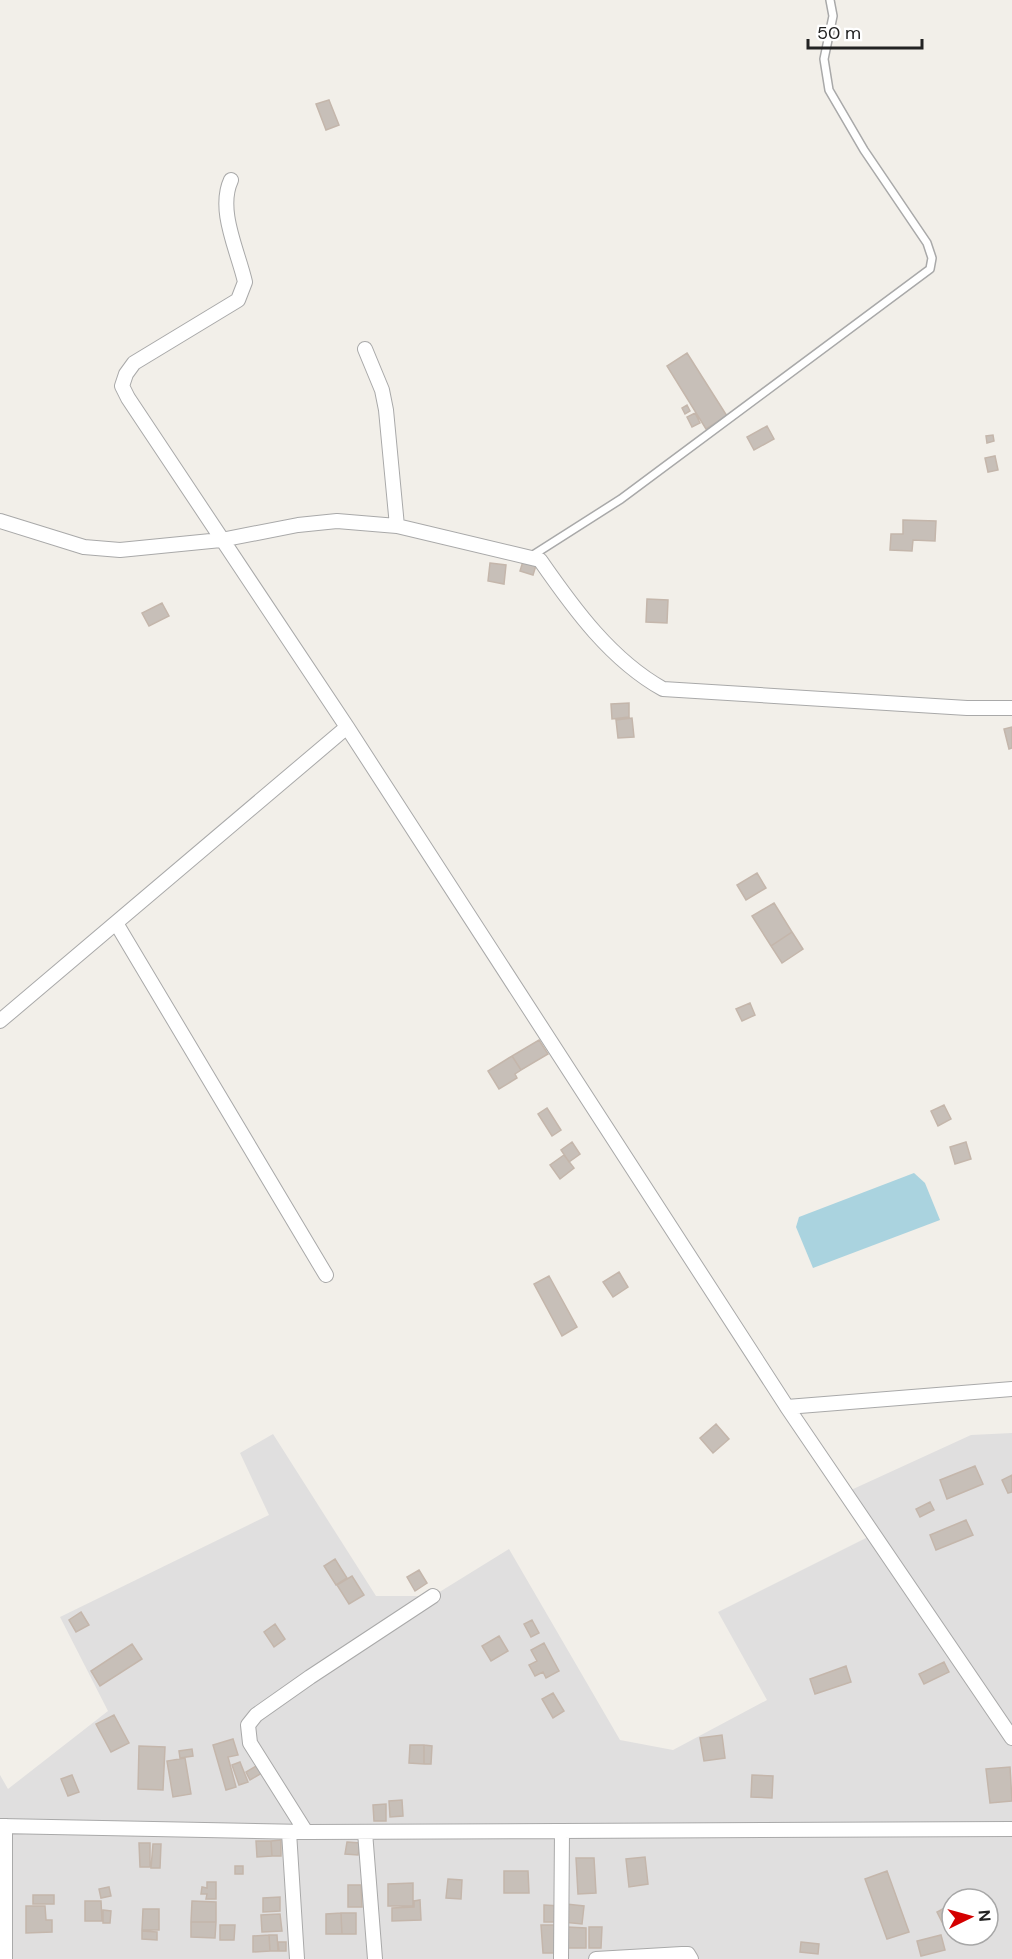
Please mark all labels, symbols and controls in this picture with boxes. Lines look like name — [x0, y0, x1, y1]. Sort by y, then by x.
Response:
scale bar — [808, 12, 922, 50]
text: 50 m — [817, 21, 861, 45]
north arrow — [940, 1887, 1000, 1947]
text: N — [973, 1909, 995, 1922]

